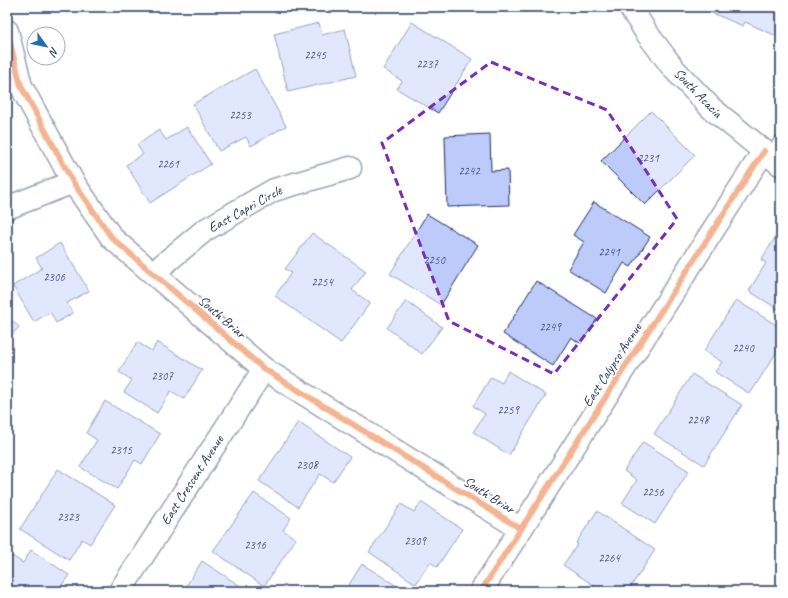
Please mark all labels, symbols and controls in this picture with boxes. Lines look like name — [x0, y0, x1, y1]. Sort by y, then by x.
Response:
north arrow — [26, 26, 66, 66]
text: N — [45, 45, 62, 60]
house number: 2245 — [304, 47, 326, 63]
house number: 2237 — [416, 56, 438, 72]
street label: South Acacia — [670, 65, 727, 122]
house number: 2253 — [229, 107, 252, 123]
house number: 2231 — [637, 150, 659, 166]
house number: 2261 — [157, 156, 179, 172]
house number: 2242 — [458, 163, 481, 179]
street label: East Capri Circle — [205, 181, 286, 236]
house number: 2241 — [598, 244, 620, 260]
house number: 2250 — [423, 252, 446, 268]
house number: 2306 — [43, 269, 65, 285]
house number: 2254 — [311, 274, 334, 290]
street label: South Briar — [195, 292, 251, 343]
house number: 2249 — [539, 319, 562, 335]
street label: East Calypso Avenue — [579, 319, 646, 410]
house number: 2240 — [732, 340, 755, 356]
house number: 2307 — [151, 368, 173, 384]
house number: 2259 — [497, 402, 520, 418]
house number: 2248 — [687, 412, 710, 428]
street label: East Crescent Avenue — [157, 431, 228, 528]
house number: 2315 — [110, 442, 132, 458]
house number: 2308 — [296, 457, 319, 473]
street label: South Briar — [460, 473, 519, 518]
house number: 2256 — [642, 484, 664, 500]
house number: 2323 — [57, 509, 80, 525]
house number: 2309 — [404, 533, 427, 549]
house number: 2316 — [244, 537, 266, 553]
house number: 2264 — [598, 550, 621, 566]

